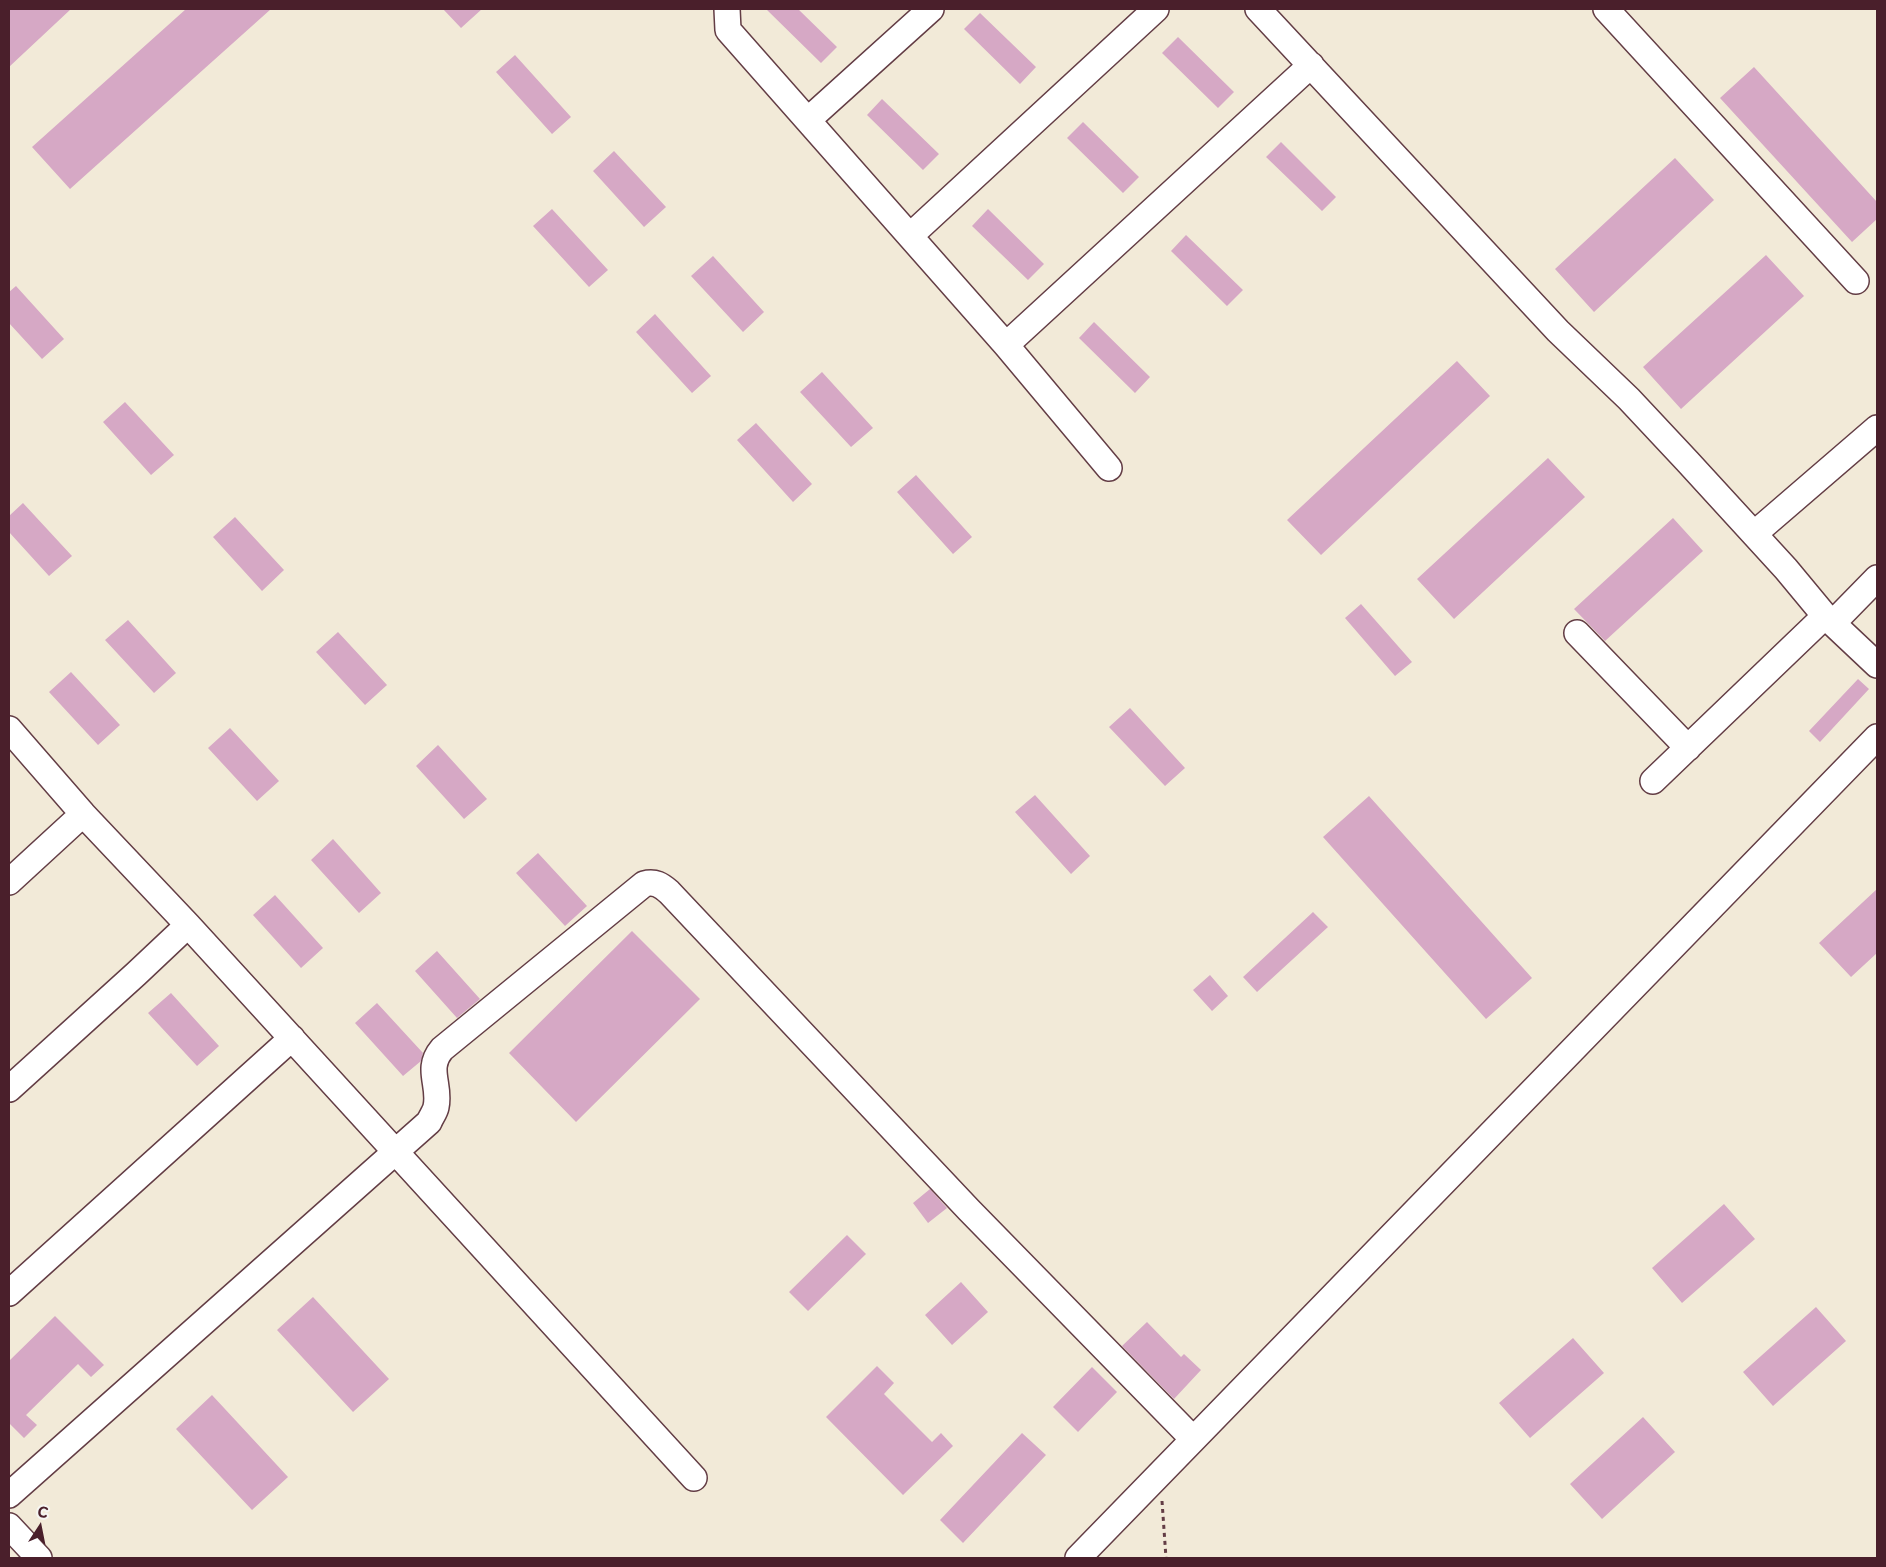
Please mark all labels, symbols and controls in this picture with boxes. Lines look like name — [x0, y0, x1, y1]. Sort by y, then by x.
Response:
text: С — [36, 1500, 50, 1523]
north arrow — [15, 1502, 65, 1552]

